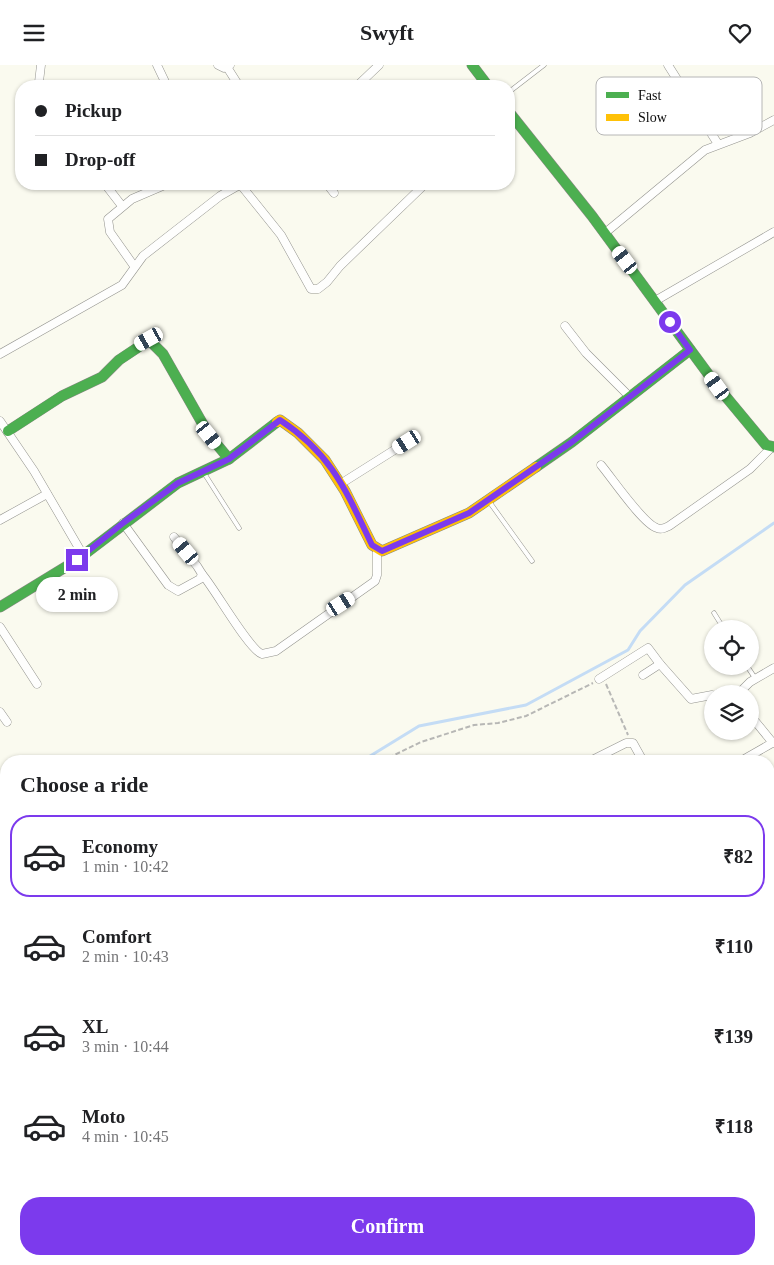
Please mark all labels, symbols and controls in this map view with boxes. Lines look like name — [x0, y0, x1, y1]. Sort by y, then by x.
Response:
icon: menu — [20, 19, 48, 47]
icon: heart — [726, 19, 754, 47]
text: Swyft — [360, 20, 414, 45]
legend — [596, 77, 762, 135]
text: Fast — [638, 88, 661, 103]
text: Pickup — [65, 100, 122, 121]
text: Slow — [638, 110, 668, 125]
text: Drop-off — [65, 149, 135, 170]
car — [609, 244, 640, 276]
route start — [659, 311, 681, 333]
car — [132, 325, 165, 353]
car — [702, 369, 731, 403]
car — [193, 419, 224, 451]
car — [390, 428, 423, 456]
car — [170, 535, 201, 567]
route end — [66, 549, 88, 571]
callout: 2 min — [36, 577, 118, 613]
text: 2 min — [58, 586, 96, 603]
car — [324, 590, 357, 618]
map controls — [704, 620, 759, 740]
button: locate — [704, 620, 759, 675]
button: layers — [704, 685, 759, 740]
text: Choose a ride — [20, 772, 148, 797]
icon: car — [22, 834, 67, 879]
text: Economy — [82, 836, 158, 857]
text: ₹82 — [723, 846, 753, 867]
text: 1 min · 10:42 — [82, 858, 169, 875]
icon: car — [22, 924, 67, 969]
text: Comfort — [82, 926, 152, 947]
text: ₹110 — [715, 936, 753, 957]
text: 2 min · 10:43 — [82, 948, 169, 965]
icon: car — [22, 1014, 67, 1059]
text: XL — [82, 1016, 108, 1037]
text: ₹139 — [714, 1026, 753, 1047]
text: 3 min · 10:44 — [82, 1038, 169, 1055]
icon: car — [22, 1104, 67, 1149]
text: Moto — [82, 1106, 125, 1127]
text: ₹118 — [715, 1116, 753, 1137]
text: 4 min · 10:45 — [82, 1128, 169, 1145]
button: Confirm — [20, 1197, 755, 1255]

